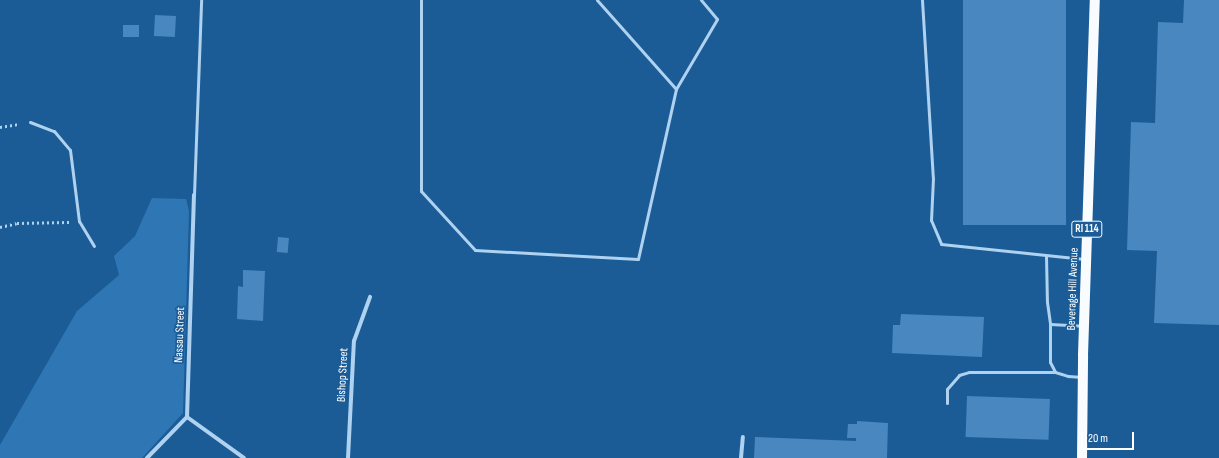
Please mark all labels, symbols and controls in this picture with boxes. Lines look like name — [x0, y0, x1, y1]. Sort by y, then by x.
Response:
road number: RI 114 — [1071, 220, 1103, 238]
street label: Beverage Hill Avenue — [1064, 247, 1082, 331]
street label: Nassau Street — [172, 307, 188, 363]
street label: Bishop Street — [334, 348, 352, 402]
scale bar — [1083, 424, 1136, 450]
text: 20 m — [1088, 431, 1108, 446]

